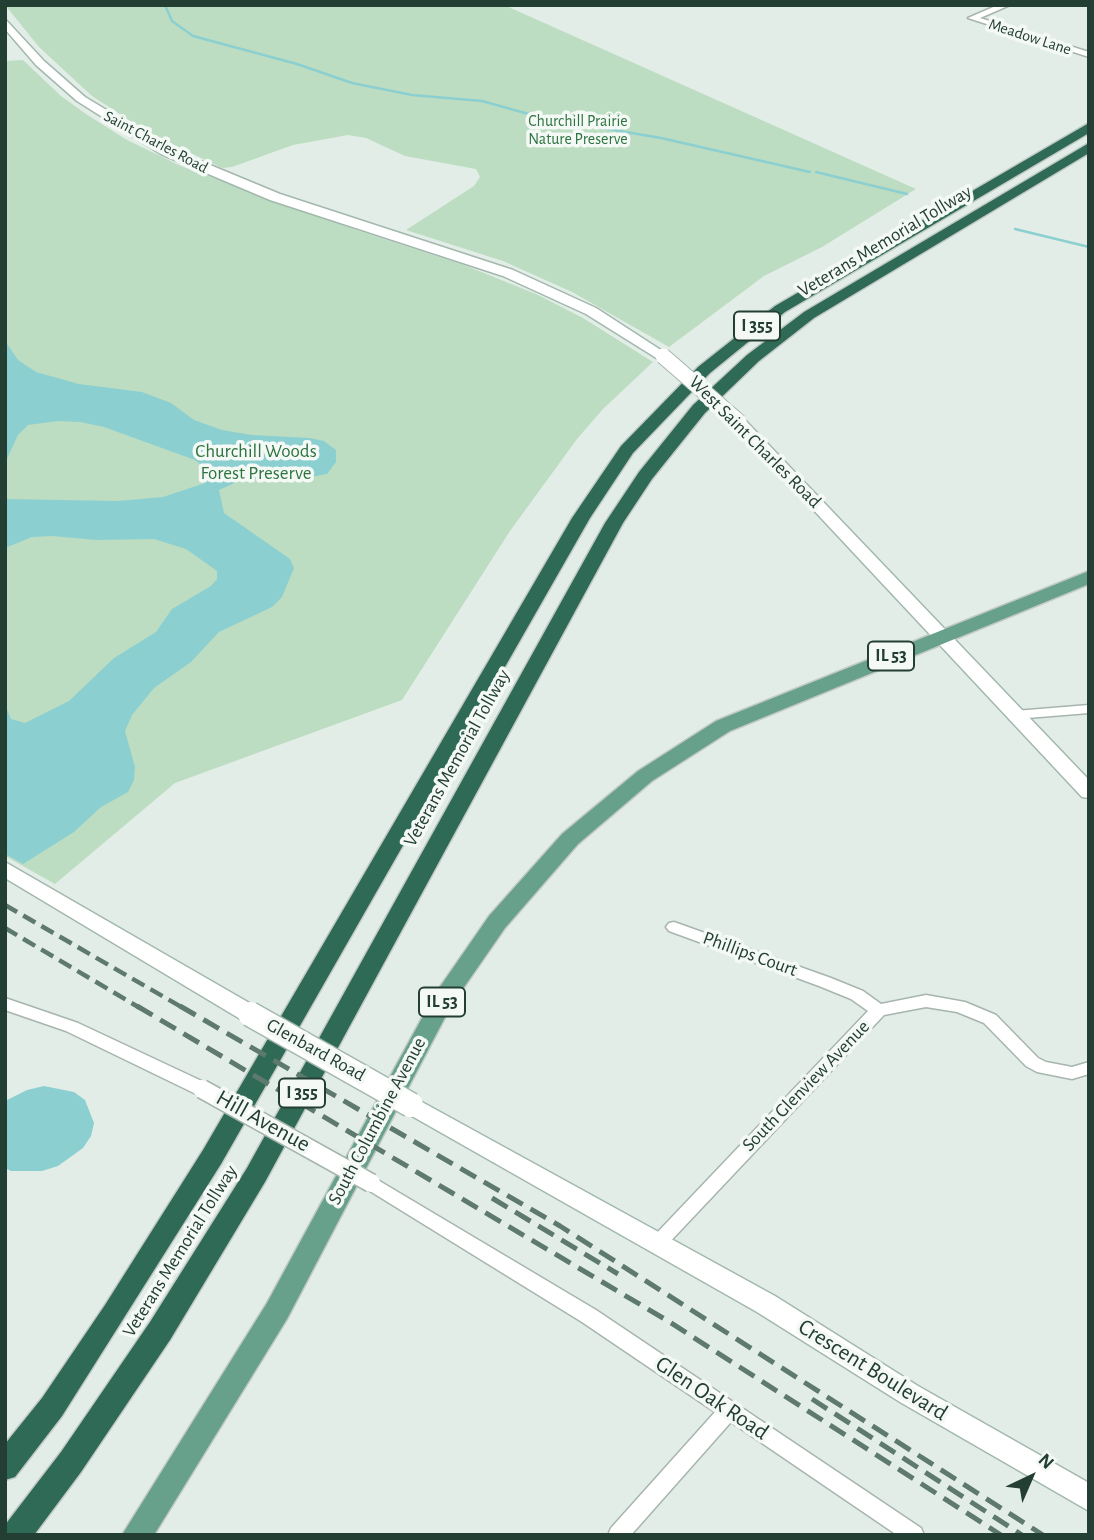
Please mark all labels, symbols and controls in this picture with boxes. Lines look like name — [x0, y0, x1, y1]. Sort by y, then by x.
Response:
street label: Meadow Lane — [986, 15, 1074, 59]
street label: Saint Charles Road — [101, 106, 211, 178]
park label: Churchill Prairie Nature Preserve — [528, 111, 628, 149]
street label: Veterans Memorial Tollway — [794, 180, 976, 302]
road number: I 355 — [734, 312, 780, 340]
street label: West Saint Charles Road — [684, 371, 826, 513]
park label: Churchill Woods Forest Preserve — [195, 440, 317, 484]
road number: IL 53 — [868, 642, 914, 670]
street label: Veterans Memorial Tollway — [399, 666, 515, 850]
street label: Phillips Court — [700, 926, 800, 982]
road number: IL 53 — [419, 987, 465, 1016]
street label: Glenbard Road — [262, 1013, 370, 1087]
street label: South Glenview Avenue — [738, 1016, 874, 1156]
street label: South Columbine Avenue — [323, 1033, 431, 1209]
road number: I 355 — [279, 1078, 325, 1108]
street label: Hill Avenue — [211, 1084, 315, 1158]
street label: Veterans Memorial Tollway — [118, 1161, 242, 1341]
street label: Crescent Boulevard — [793, 1313, 953, 1427]
street label: Glen Oak Road — [650, 1350, 774, 1446]
north arrow — [996, 1442, 1066, 1512]
text: N — [1035, 1450, 1057, 1473]

